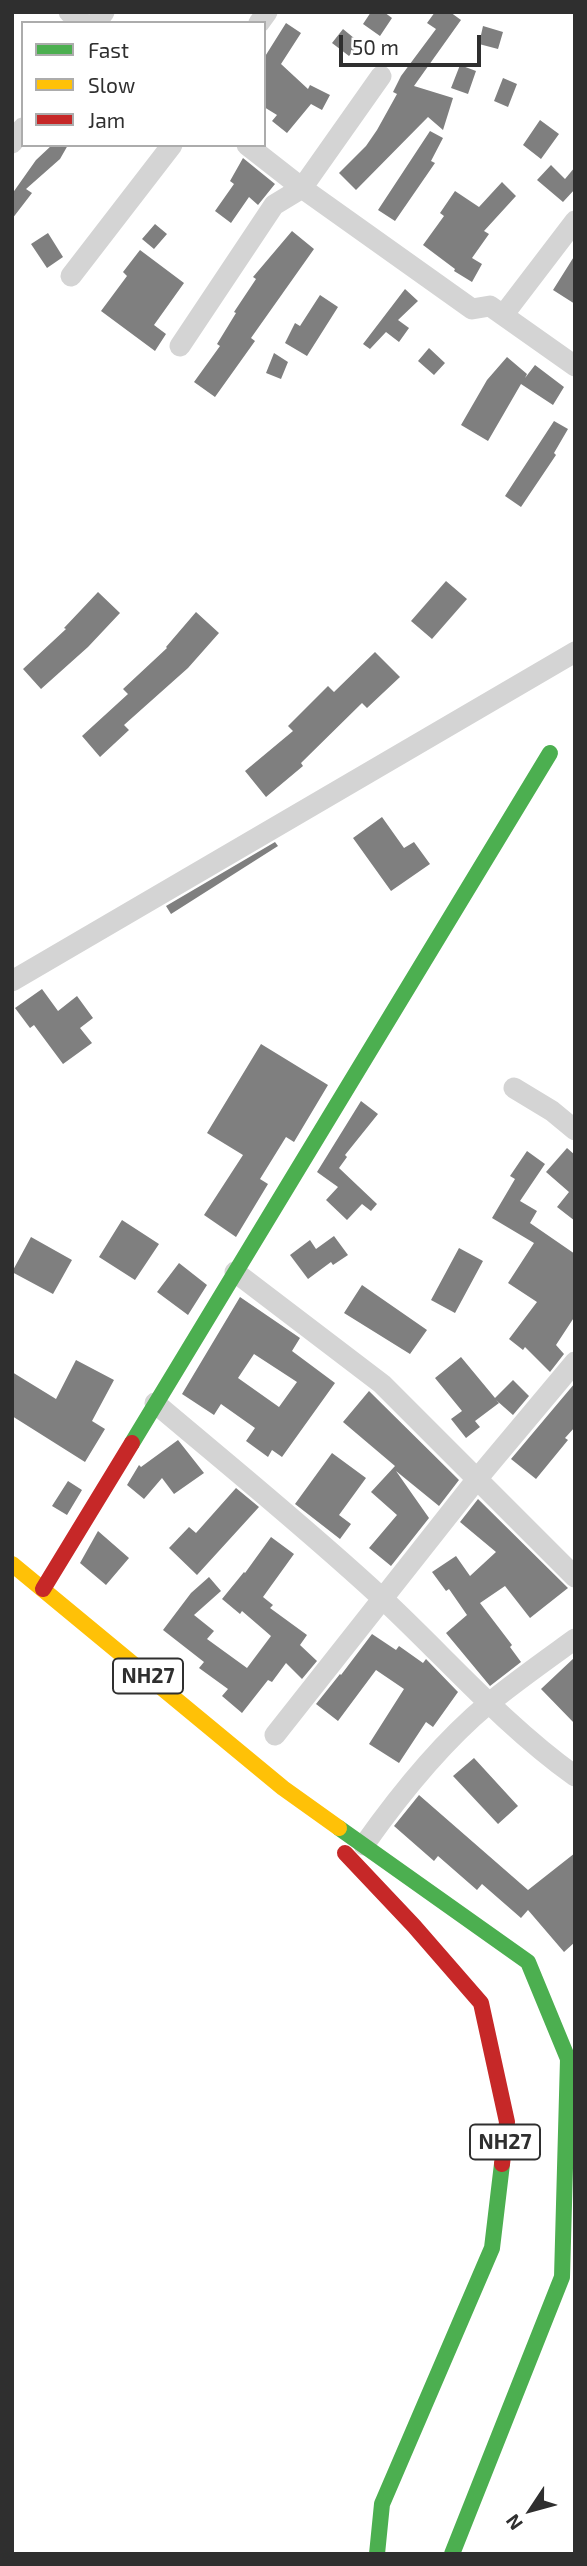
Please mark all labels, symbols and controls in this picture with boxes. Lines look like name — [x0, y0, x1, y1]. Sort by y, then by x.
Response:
legend — [21, 21, 266, 147]
scale bar — [342, 21, 484, 65]
text: 50 m — [352, 34, 399, 59]
text: Fast — [88, 37, 129, 62]
text: Slow — [88, 72, 135, 97]
text: Jam — [88, 107, 125, 132]
road number: NH27 — [113, 1658, 183, 1694]
road number: NH27 — [470, 2124, 540, 2160]
north arrow — [496, 2475, 566, 2545]
text: N — [500, 2510, 527, 2535]

